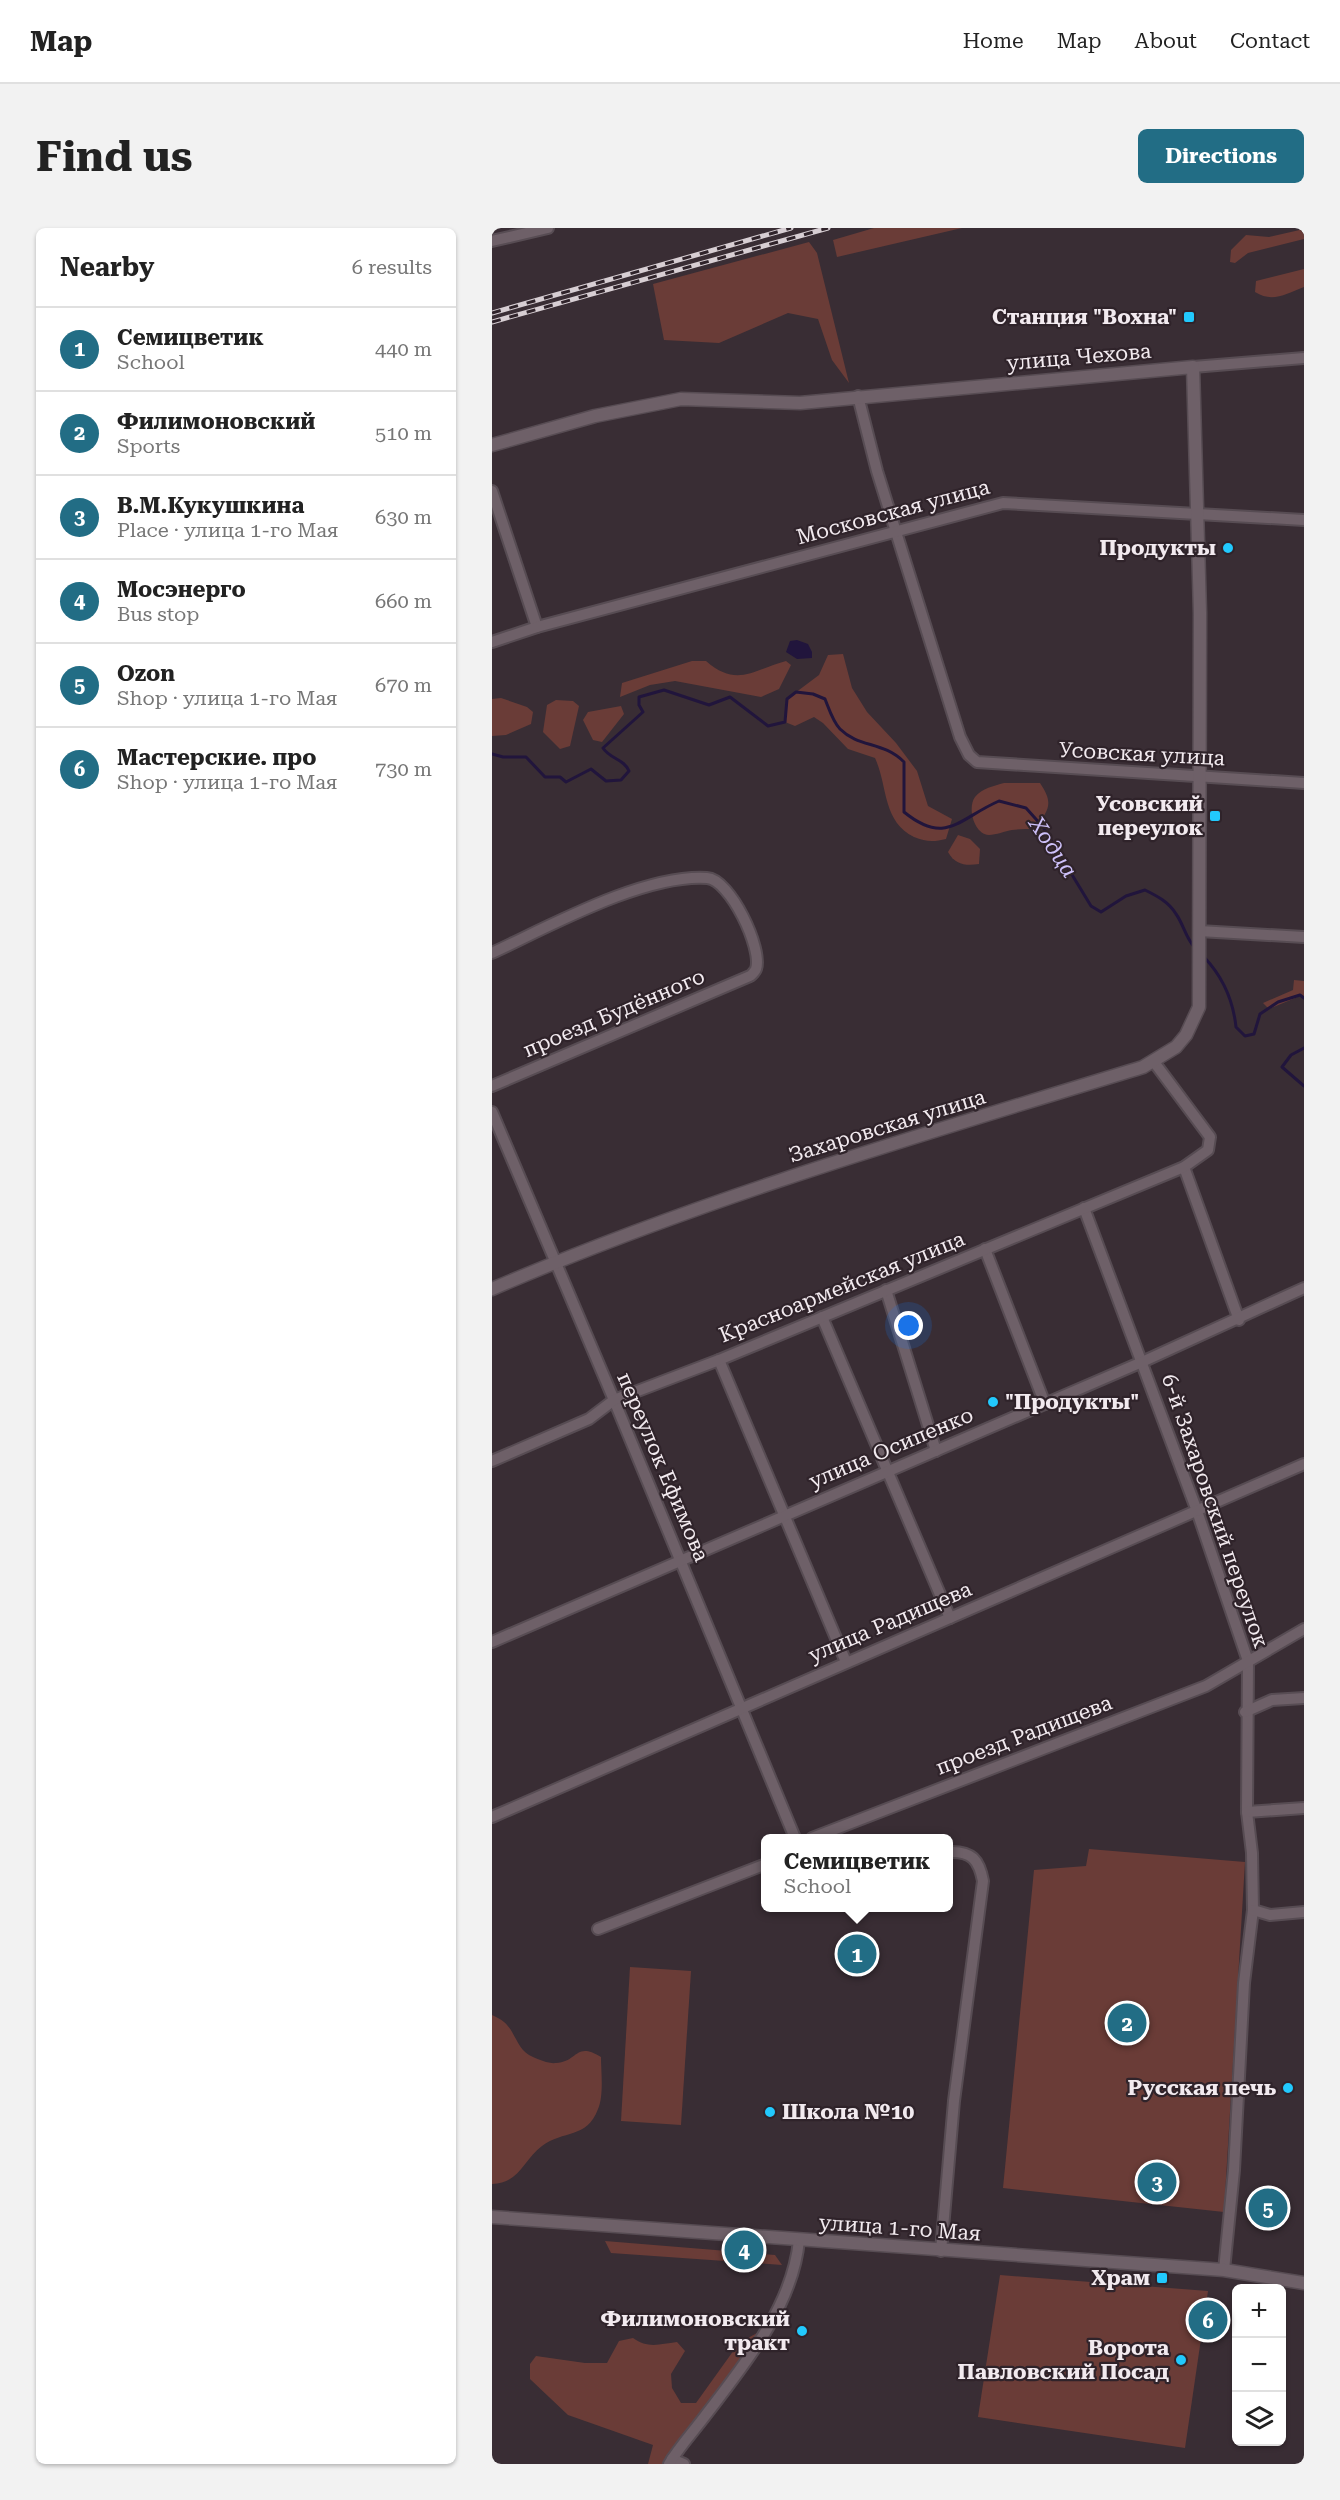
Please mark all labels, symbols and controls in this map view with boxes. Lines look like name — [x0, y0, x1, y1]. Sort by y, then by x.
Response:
text: Map — [30, 25, 92, 58]
text: Home — [963, 29, 1024, 53]
text: Map — [1057, 29, 1102, 53]
text: About — [1135, 29, 1197, 53]
text: Contact — [1230, 29, 1310, 53]
button: Directions — [1138, 129, 1304, 183]
text: Find us — [36, 132, 193, 181]
text: Nearby — [60, 252, 154, 282]
text: 6 results — [352, 255, 432, 279]
place label: Станция "Вохна" — [992, 305, 1177, 329]
marker: Станция "Вохна" — [1182, 310, 1196, 324]
text: Семицветик — [117, 325, 264, 350]
text: 1 — [74, 337, 85, 361]
text: 440 m — [375, 337, 432, 361]
street label: улица Чехова — [1006, 339, 1153, 375]
text: School — [117, 350, 185, 374]
text: Филимоновский — [117, 409, 315, 434]
text: 2 — [74, 421, 85, 445]
text: 510 m — [375, 421, 432, 445]
text: Sports — [117, 434, 180, 458]
street label: Московская улица — [794, 474, 993, 549]
text: В.М.Кукушкина — [117, 493, 304, 518]
text: 3 — [74, 505, 85, 529]
text: 630 m — [375, 505, 432, 529]
text: Place · улица 1-го Мая — [117, 518, 338, 542]
place label: Продукты — [1100, 536, 1216, 560]
marker: Продукты — [1221, 541, 1235, 555]
text: Мосэнерго — [117, 577, 246, 602]
text: 4 — [74, 589, 85, 613]
text: 660 m — [375, 589, 432, 613]
text: Bus stop — [117, 602, 199, 626]
text: Ozon — [117, 661, 175, 686]
text: 5 — [74, 673, 85, 697]
text: 670 m — [375, 673, 432, 697]
text: Shop · улица 1-го Мая — [117, 686, 337, 710]
street label: Усовская улица — [1058, 738, 1226, 770]
text: Мастерские. про — [117, 745, 316, 770]
text: 6 — [74, 757, 85, 781]
text: 730 m — [375, 757, 432, 781]
text: Shop · улица 1-го Мая — [117, 770, 337, 794]
place label: Усовский переулок — [1096, 792, 1204, 840]
marker: Усовский переулок — [1208, 809, 1222, 823]
water label: Ходца — [1023, 811, 1082, 882]
street label: проезд Будённого — [520, 964, 708, 1062]
street label: Захаровская улица — [786, 1084, 989, 1167]
street label: Красноармейская улица — [716, 1226, 969, 1347]
your location — [894, 1311, 923, 1340]
street label: переулок Ефимова — [612, 1369, 714, 1566]
street label: 6-й Захаровский переулок — [1157, 1371, 1273, 1651]
place label: "Продукты" — [1005, 1390, 1139, 1414]
marker: "Продукты" — [986, 1395, 1000, 1409]
street label: улица Осипенко — [805, 1403, 977, 1493]
street label: улица Радищева — [805, 1577, 976, 1667]
street label: проезд Радищева — [933, 1690, 1116, 1780]
popup — [761, 1834, 953, 1912]
text: Семицветик — [784, 1849, 930, 1874]
text: School — [784, 1874, 851, 1898]
pin: 1 — [838, 1932, 877, 1976]
pin: 2 — [1108, 2000, 1146, 2046]
place label: Русская печь — [1127, 2076, 1277, 2100]
marker: Русская печь — [1281, 2081, 1295, 2095]
place label: Школа №10 — [782, 2100, 914, 2124]
marker: Школа №10 — [763, 2105, 777, 2119]
pin: 3 — [1138, 2160, 1176, 2204]
pin: 5 — [1248, 2186, 1288, 2230]
street label: улица 1-го Мая — [818, 2210, 982, 2246]
pin: 4 — [724, 2228, 764, 2272]
place label: Храм — [1091, 2266, 1150, 2290]
marker: Храм — [1155, 2271, 1169, 2285]
map controls — [1232, 2284, 1286, 2446]
button: + — [1232, 2284, 1286, 2338]
pin: 6 — [1188, 2298, 1228, 2342]
place label: Филимоновский тракт — [601, 2307, 790, 2355]
marker: Филимоновский тракт — [795, 2324, 809, 2338]
place label: Ворота Павловский Посад — [958, 2336, 1170, 2384]
button: − — [1232, 2338, 1286, 2392]
marker: Ворота Павловский Посад — [1174, 2353, 1188, 2367]
button: layers — [1232, 2392, 1286, 2446]

